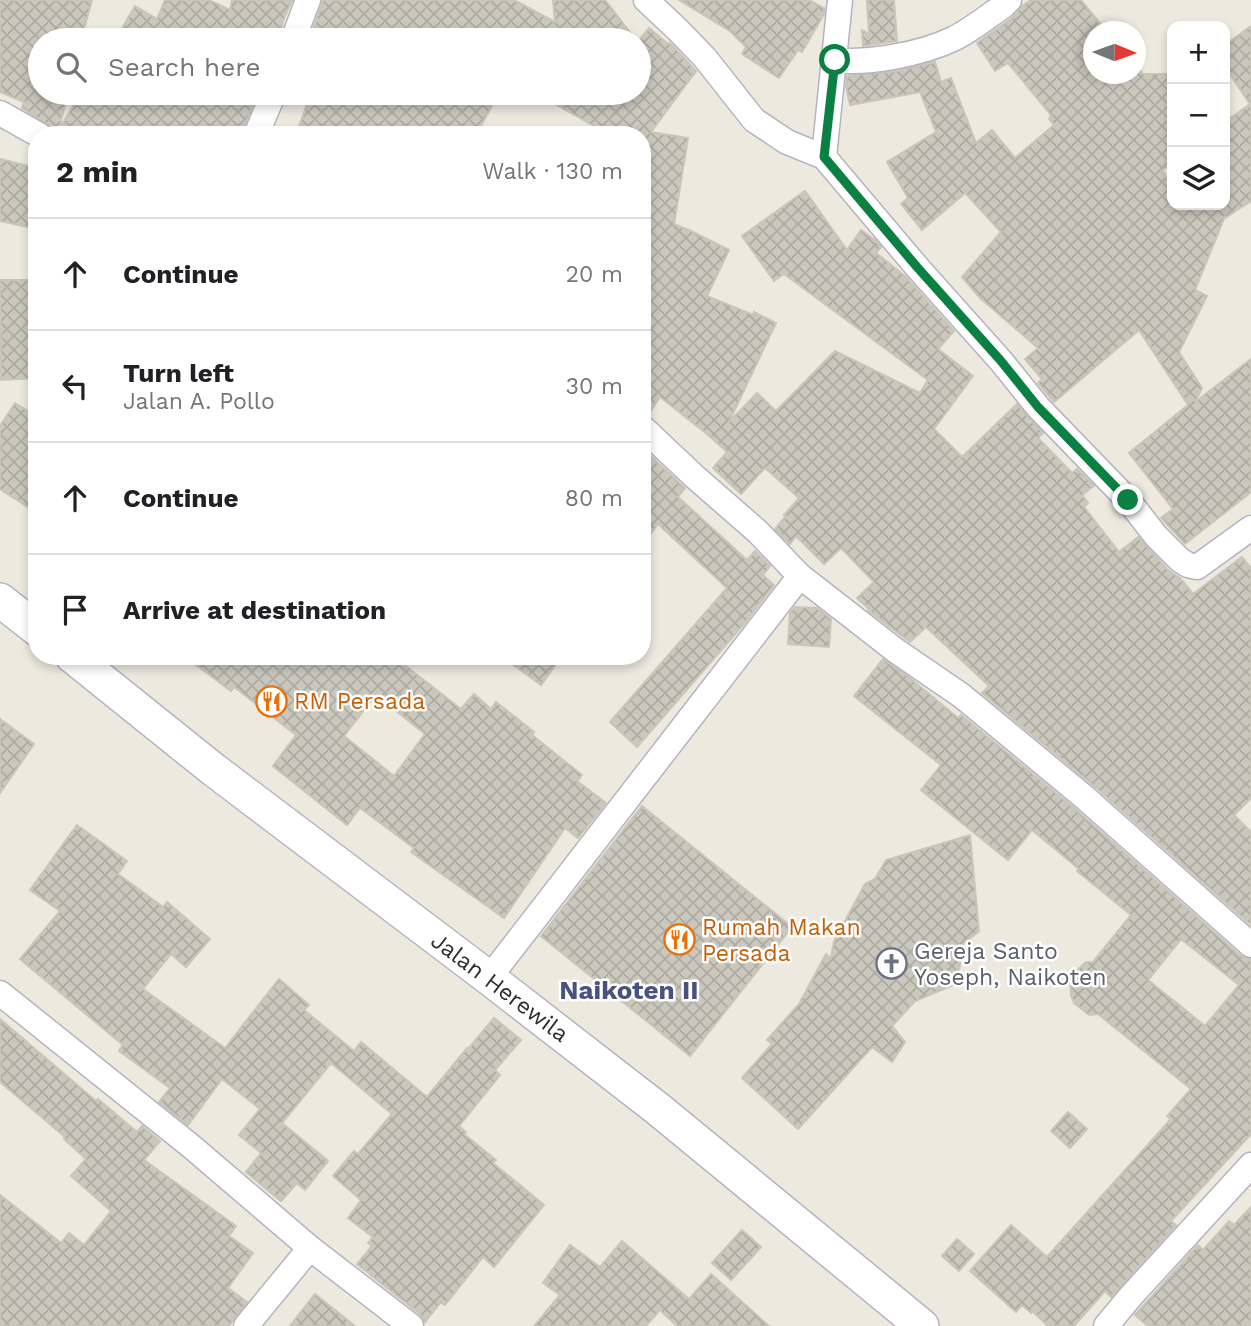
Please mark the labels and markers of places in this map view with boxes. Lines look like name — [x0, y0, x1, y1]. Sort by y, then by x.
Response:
restaurant icon: RM Persada — [254, 684, 288, 718]
place label: RM Persada — [294, 688, 425, 715]
place label: Rumah Makan Persada — [702, 914, 861, 967]
restaurant icon: Rumah Makan Persada — [662, 923, 696, 957]
place label: Gereja Santo Yoseph, Naikoten — [914, 938, 1107, 991]
church icon: Gereja Santo Yoseph, Naikoten — [874, 947, 908, 981]

